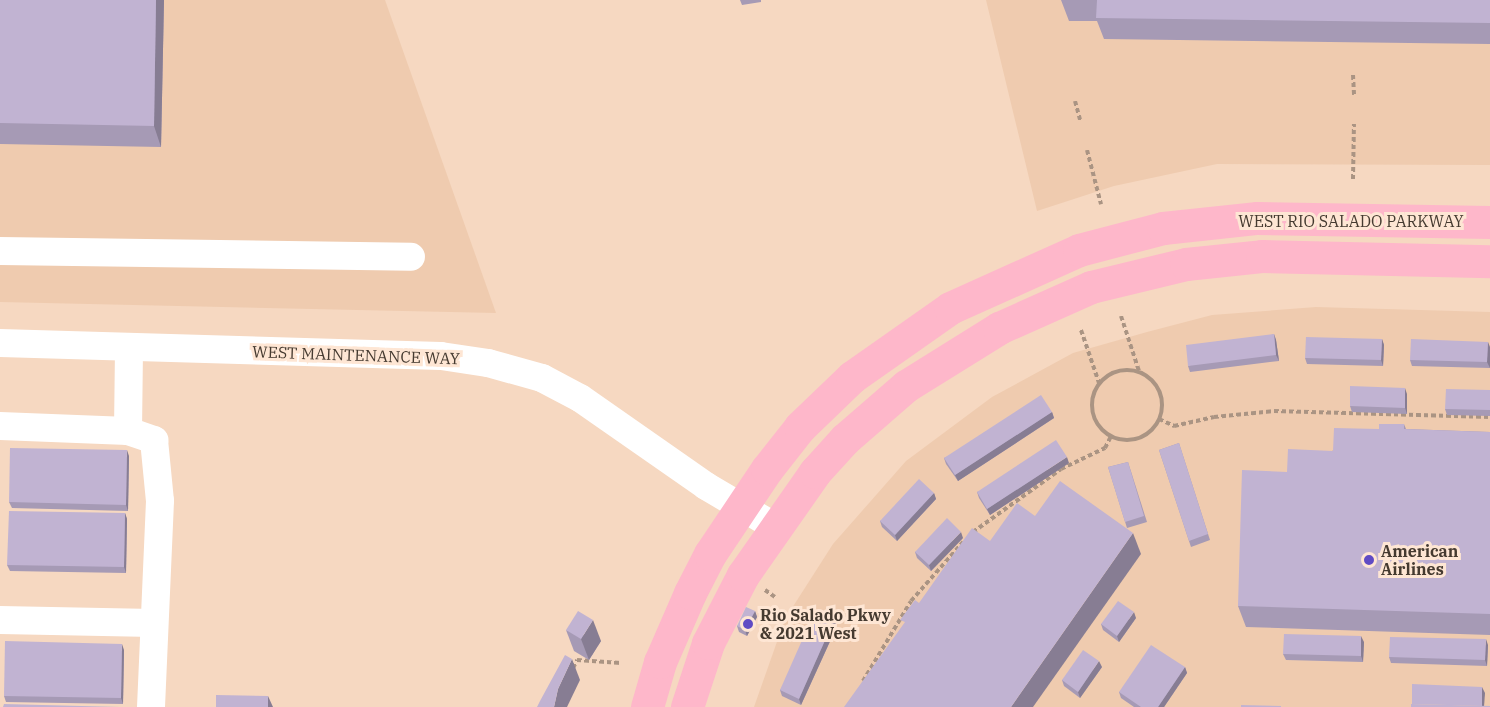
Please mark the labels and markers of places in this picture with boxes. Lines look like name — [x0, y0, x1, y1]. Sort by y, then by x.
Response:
place label: American Airlines — [1381, 541, 1458, 579]
marker: American Airlines — [1362, 553, 1376, 567]
place label: Rio Salado Pkwy & 2021 West — [760, 605, 891, 643]
marker: Rio Salado Pkwy & 2021 West — [741, 617, 755, 631]

